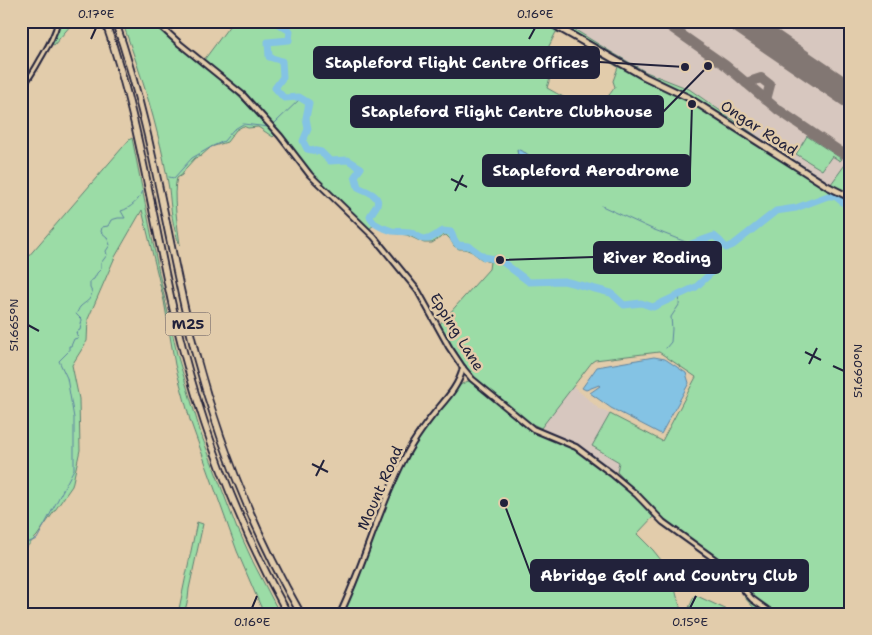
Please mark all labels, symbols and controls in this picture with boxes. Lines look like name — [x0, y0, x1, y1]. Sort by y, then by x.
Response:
text: 0.17°E — [78, 6, 114, 22]
text: 0.16°E — [517, 6, 553, 22]
callout: Stapleford Flight Centre Offices — [314, 47, 599, 78]
text: Stapleford Flight Centre Offices — [325, 52, 589, 73]
callout: Stapleford Flight Centre Clubhouse — [351, 96, 663, 127]
street label: Ongar Road — [717, 96, 802, 161]
text: Stapleford Flight Centre Clubhouse — [361, 101, 653, 122]
callout: Stapleford Aerodrome — [483, 155, 690, 186]
text: Stapleford Aerodrome — [493, 160, 680, 181]
callout: River Roding — [594, 242, 721, 273]
text: River Roding — [603, 247, 711, 268]
street label: Epping Lane — [425, 289, 489, 375]
text: 51.665°N — [6, 299, 22, 351]
road number: M25 — [166, 312, 210, 336]
text: 51.660°N — [850, 344, 866, 398]
street label: Mount Road — [352, 442, 408, 533]
callout: Abridge Golf and Country Club — [531, 560, 808, 591]
text: Abridge Golf and Country Club — [540, 565, 798, 586]
text: 0.16°E — [234, 614, 270, 630]
text: 0.15°E — [672, 614, 708, 630]

